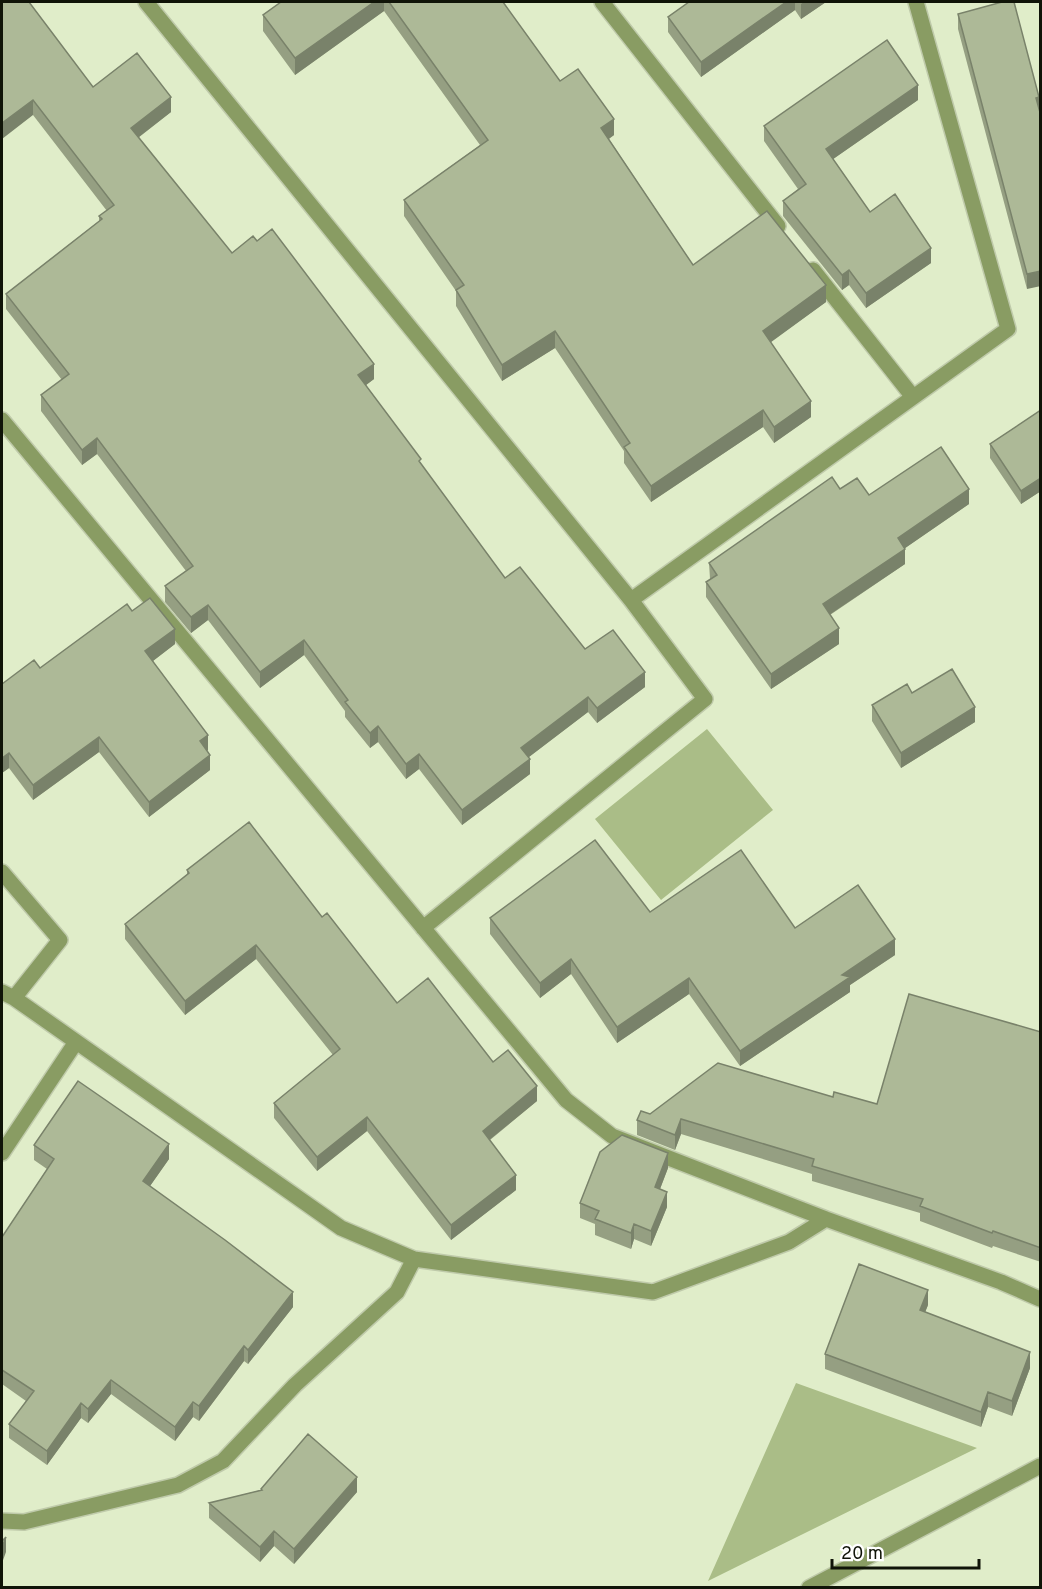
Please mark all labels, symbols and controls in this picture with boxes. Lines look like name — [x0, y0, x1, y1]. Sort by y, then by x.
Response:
scale bar — [832, 1532, 979, 1570]
text: 20 m — [841, 1543, 883, 1566]

